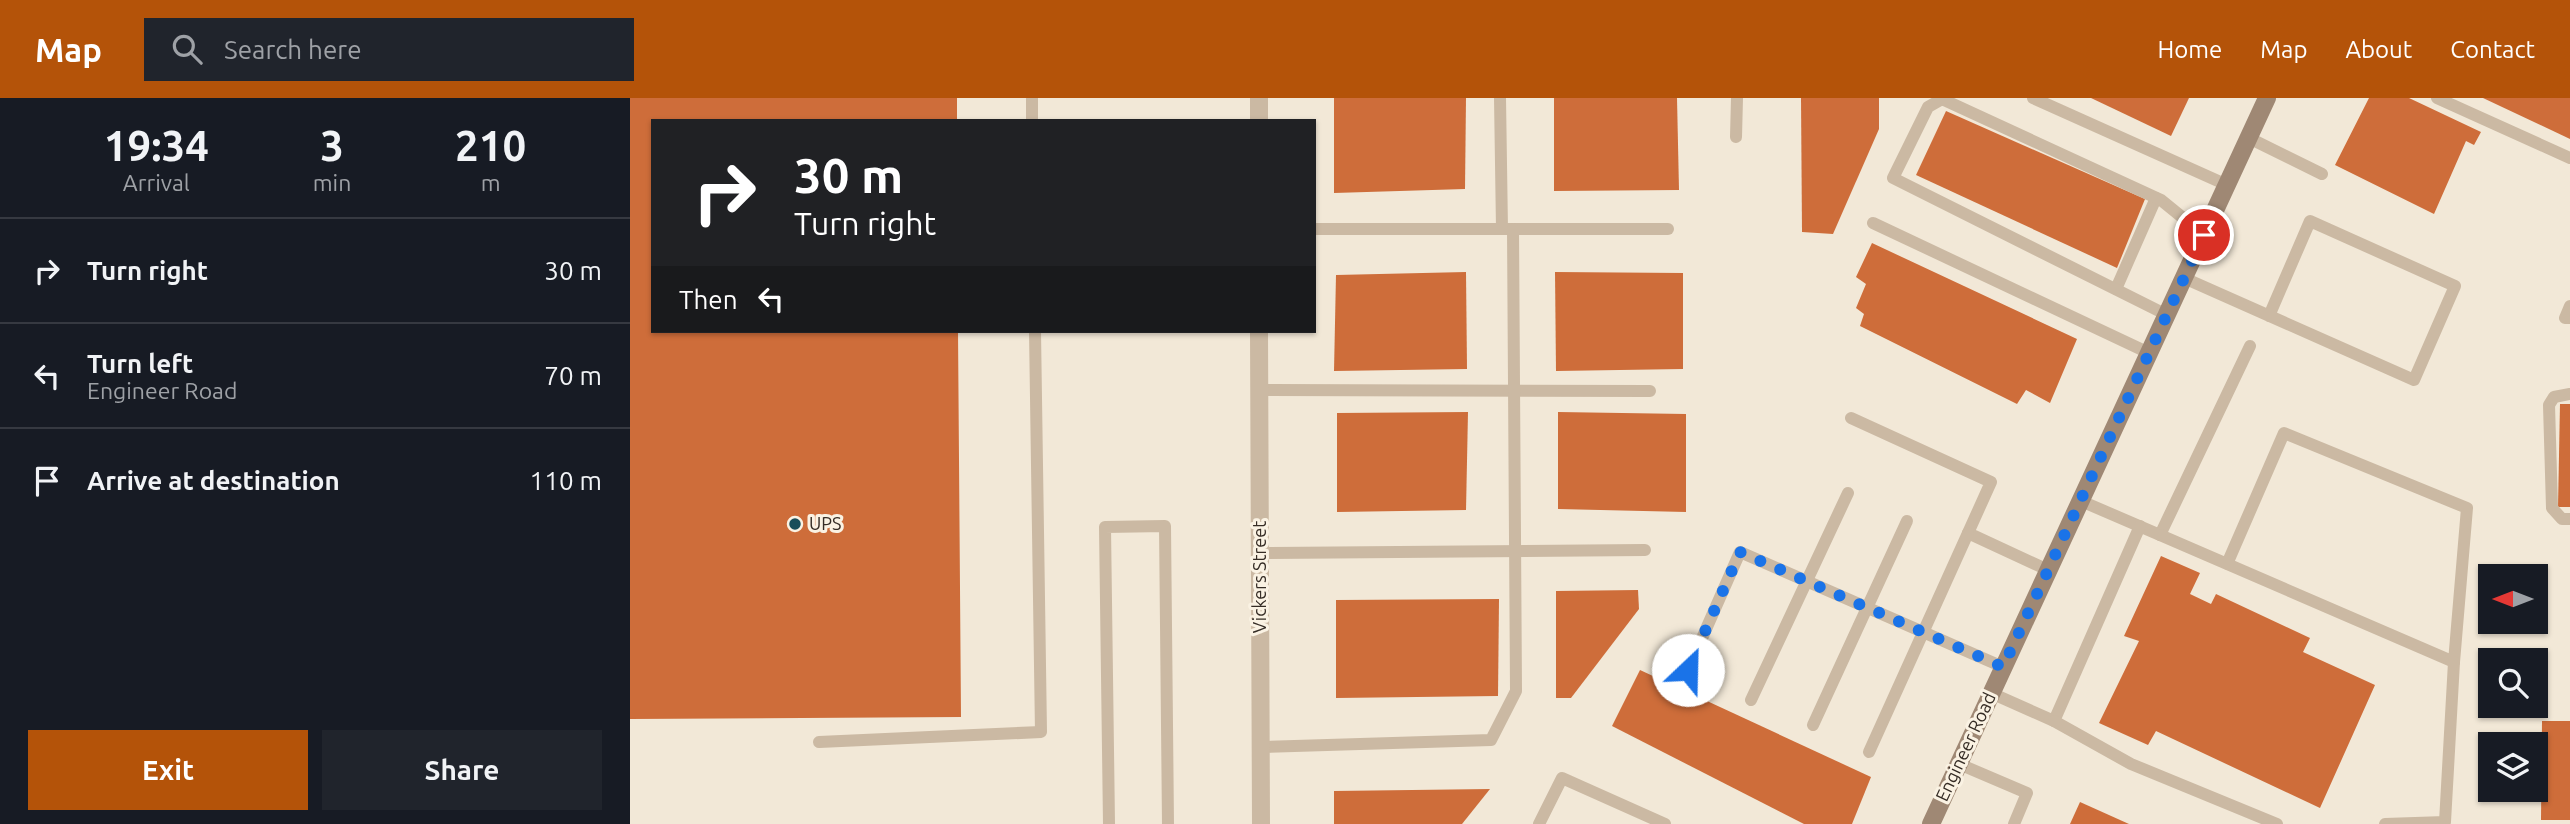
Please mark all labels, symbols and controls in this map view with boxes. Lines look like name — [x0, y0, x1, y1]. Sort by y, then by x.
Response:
search box — [144, 18, 634, 81]
icon: search — [168, 30, 206, 68]
text: Map — [35, 31, 102, 68]
text: Search here — [224, 35, 362, 64]
text: Home — [2157, 36, 2222, 63]
text: Map — [2260, 36, 2307, 63]
text: About — [2345, 36, 2412, 63]
text: Contact — [2450, 36, 2535, 63]
text: 19:34 — [104, 122, 209, 169]
text: 3 — [320, 122, 344, 169]
text: 210 — [455, 122, 526, 169]
icon: right — [679, 147, 770, 238]
text: 30 m — [794, 147, 903, 202]
text: Arrival — [123, 170, 190, 195]
text: min — [313, 170, 351, 195]
text: m — [481, 170, 501, 195]
text: Turn right — [794, 205, 936, 241]
pin — [2174, 205, 2234, 265]
icon: arrive — [2185, 216, 2223, 254]
icon: right — [28, 252, 66, 290]
text: Turn right — [87, 256, 208, 285]
text: 30 m — [544, 256, 602, 285]
icon: left — [752, 280, 790, 318]
text: Then — [679, 285, 738, 314]
text: Turn left — [87, 349, 193, 378]
icon: left — [28, 357, 66, 395]
text: 70 m — [544, 361, 602, 390]
text: Engineer Road — [87, 378, 237, 403]
icon: arrive — [28, 462, 66, 500]
text: Arrive at destination — [87, 466, 340, 495]
text: 110 m — [530, 466, 602, 495]
place label: UPS — [809, 513, 842, 533]
marker: UPS — [787, 516, 803, 532]
street label: Vickers Street — [1249, 521, 1269, 633]
north arrow — [2478, 564, 2548, 634]
map controls — [2478, 564, 2548, 802]
position arrow — [1651, 633, 1725, 707]
button: search — [2478, 648, 2548, 718]
street label: Engineer Road — [1931, 689, 1999, 804]
button: Exit — [28, 730, 308, 810]
button: Share — [322, 730, 602, 810]
button: layers — [2478, 732, 2548, 802]

